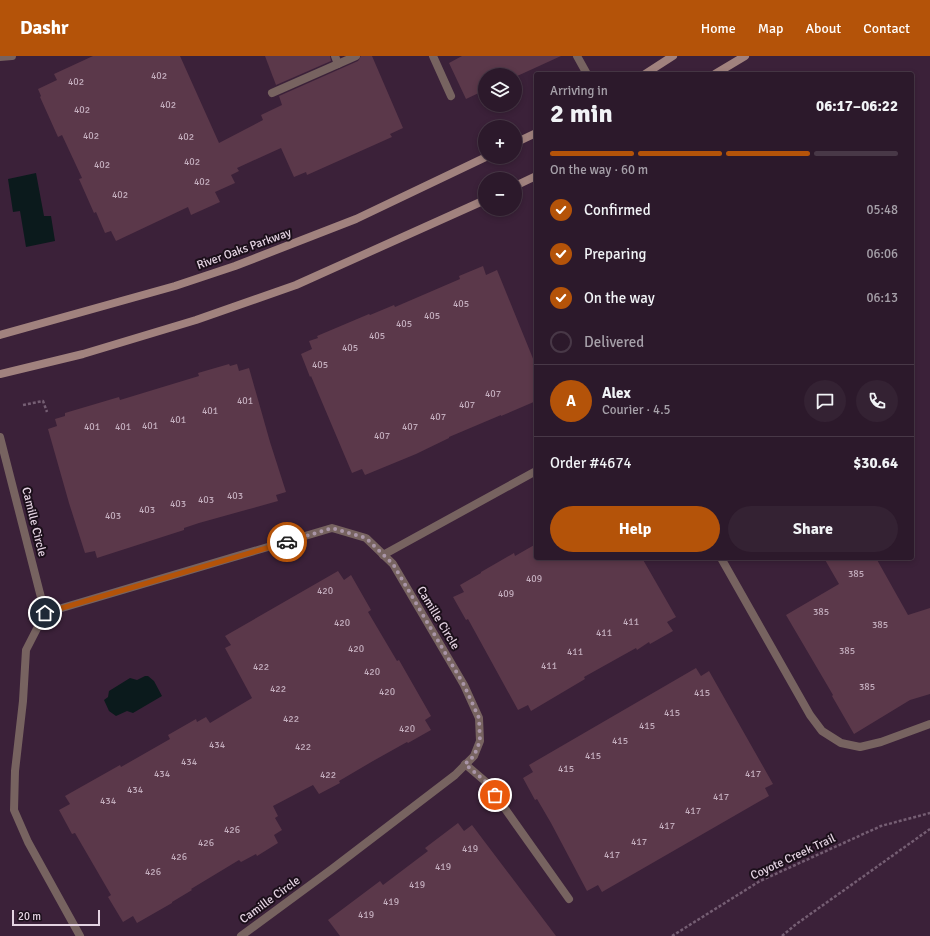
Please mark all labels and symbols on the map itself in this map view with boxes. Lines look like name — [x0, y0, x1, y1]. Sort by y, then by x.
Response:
house number: 402 — [151, 70, 167, 82]
house number: 402 — [68, 76, 84, 88]
house number: 402 — [160, 99, 176, 111]
house number: 402 — [74, 104, 90, 116]
house number: 402 — [83, 130, 99, 142]
house number: 402 — [178, 131, 194, 143]
house number: 402 — [184, 156, 200, 168]
house number: 402 — [94, 159, 110, 171]
house number: 402 — [194, 176, 210, 188]
house number: 402 — [112, 189, 128, 201]
street label: River Oaks Parkway — [195, 225, 294, 273]
house number: 405 — [453, 298, 469, 310]
house number: 405 — [424, 310, 440, 322]
house number: 405 — [396, 318, 412, 330]
house number: 405 — [369, 330, 385, 342]
house number: 405 — [342, 342, 358, 354]
house number: 405 — [312, 359, 328, 371]
house number: 407 — [485, 388, 501, 400]
house number: 401 — [237, 395, 253, 407]
house number: 407 — [459, 399, 475, 411]
house number: 401 — [202, 405, 218, 417]
house number: 407 — [430, 411, 446, 423]
house number: 401 — [170, 414, 186, 426]
house number: 401 — [142, 420, 158, 432]
house number: 401 — [84, 421, 100, 433]
house number: 401 — [115, 421, 131, 433]
house number: 407 — [402, 421, 418, 433]
house number: 407 — [374, 430, 390, 442]
street label: Camille Circle — [18, 486, 50, 558]
house number: 403 — [227, 490, 243, 502]
house number: 403 — [198, 494, 214, 506]
house number: 403 — [170, 498, 186, 510]
house number: 403 — [139, 504, 155, 516]
house number: 403 — [105, 510, 121, 522]
courier — [267, 522, 307, 562]
house number: 385 — [848, 568, 864, 580]
house number: 409 — [526, 573, 542, 585]
street label: Camille Circle — [413, 584, 463, 652]
house number: 420 — [317, 585, 333, 597]
house number: 409 — [498, 588, 514, 600]
pin — [28, 596, 62, 630]
house number: 385 — [813, 606, 829, 618]
house number: 411 — [623, 616, 639, 628]
house number: 420 — [334, 617, 350, 629]
house number: 385 — [872, 619, 888, 631]
house number: 411 — [596, 627, 612, 639]
house number: 420 — [348, 643, 364, 655]
house number: 385 — [839, 645, 855, 657]
house number: 411 — [567, 646, 583, 658]
house number: 411 — [541, 660, 557, 672]
house number: 422 — [253, 661, 269, 673]
house number: 420 — [364, 666, 380, 678]
house number: 385 — [859, 681, 875, 693]
house number: 422 — [270, 683, 286, 695]
house number: 420 — [379, 686, 395, 698]
house number: 415 — [694, 687, 710, 699]
house number: 415 — [664, 707, 680, 719]
house number: 422 — [283, 713, 299, 725]
house number: 415 — [639, 720, 655, 732]
house number: 420 — [399, 723, 415, 735]
house number: 415 — [612, 735, 628, 747]
house number: 434 — [209, 739, 226, 751]
house number: 422 — [295, 741, 311, 753]
house number: 415 — [585, 750, 601, 762]
house number: 434 — [181, 756, 198, 768]
house number: 415 — [558, 763, 574, 775]
house number: 434 — [154, 768, 171, 780]
house number: 417 — [745, 768, 761, 780]
house number: 422 — [320, 769, 336, 781]
pin — [478, 778, 512, 812]
house number: 434 — [127, 784, 144, 796]
house number: 417 — [713, 791, 729, 803]
house number: 434 — [100, 795, 117, 807]
house number: 417 — [685, 805, 701, 817]
house number: 417 — [659, 820, 675, 832]
house number: 426 — [224, 824, 240, 836]
street label: Coyote Creek Trail — [748, 831, 838, 883]
house number: 417 — [631, 836, 647, 848]
house number: 426 — [198, 837, 214, 849]
house number: 419 — [462, 843, 478, 855]
house number: 417 — [604, 849, 620, 861]
house number: 426 — [171, 851, 187, 863]
house number: 419 — [435, 861, 451, 873]
house number: 426 — [145, 866, 161, 878]
street label: Camille Circle — [237, 873, 303, 927]
house number: 419 — [409, 879, 425, 891]
house number: 419 — [383, 896, 399, 908]
scale bar — [12, 908, 100, 927]
house number: 419 — [358, 909, 374, 921]

